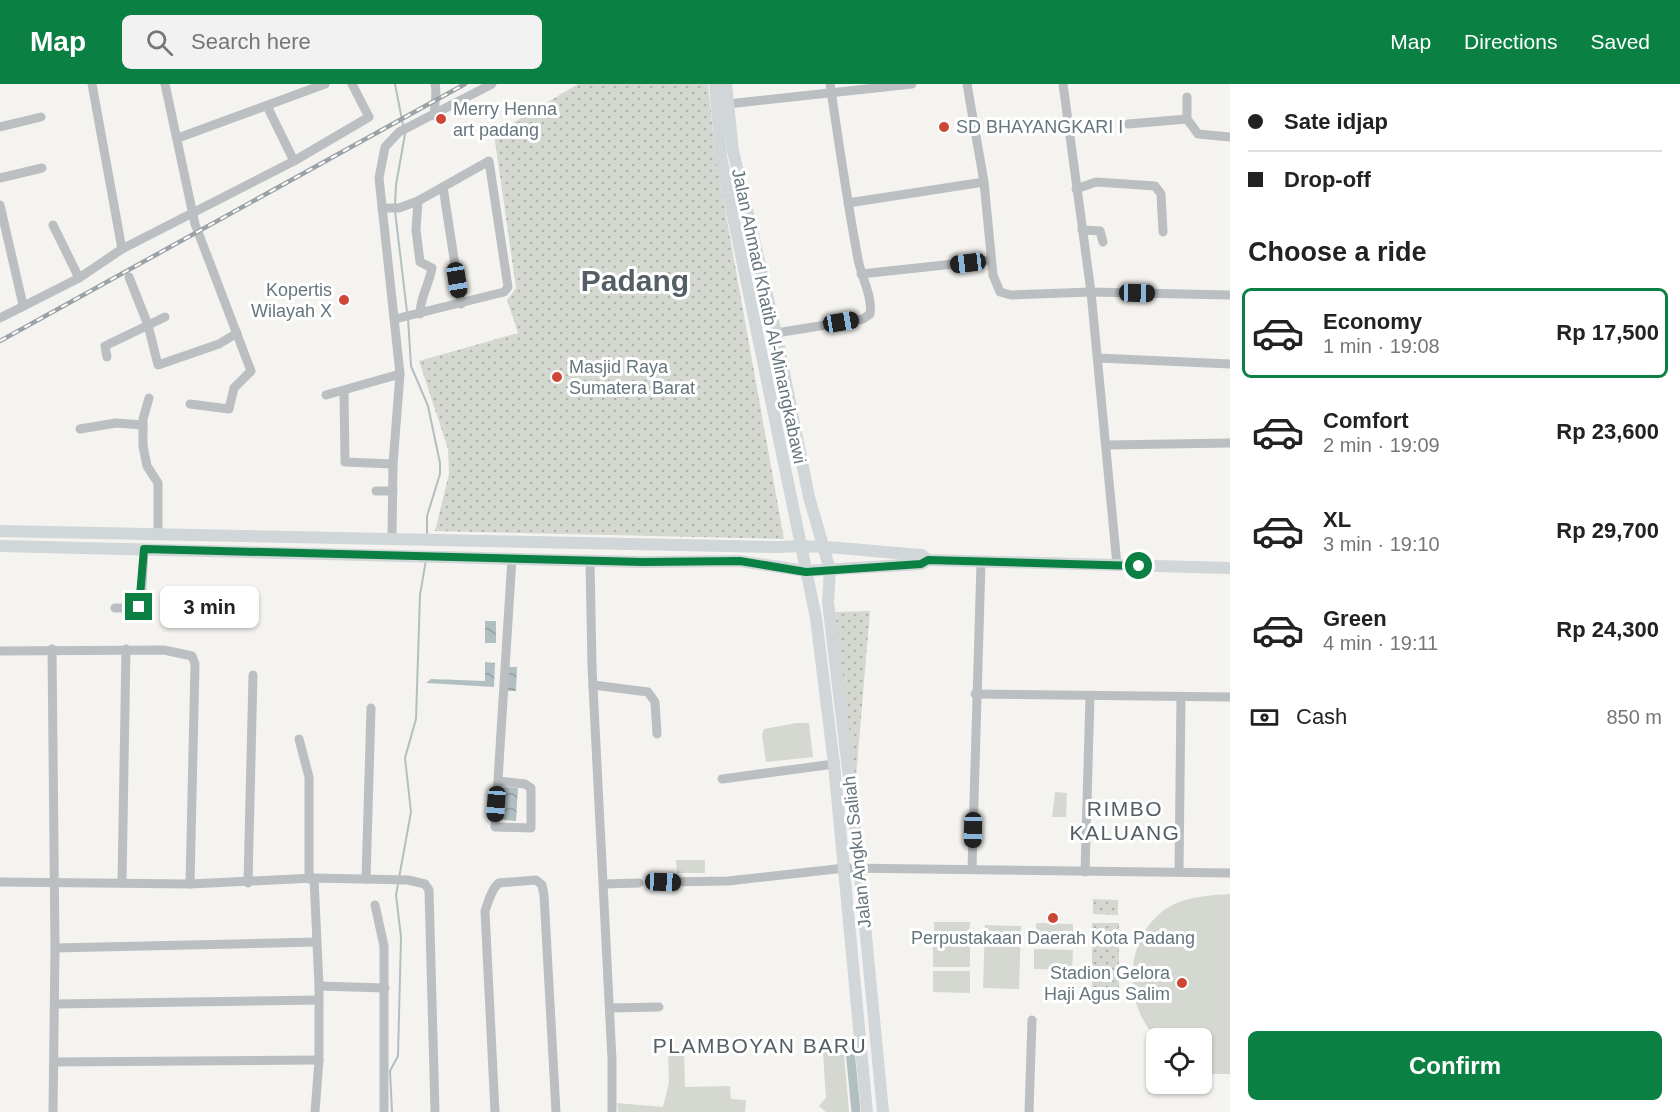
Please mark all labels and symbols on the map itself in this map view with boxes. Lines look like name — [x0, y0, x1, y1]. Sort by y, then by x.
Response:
place label: Merry Henna art padang — [453, 99, 558, 140]
marker: Merry Henna art padang — [434, 112, 448, 126]
place label: SD BHAYANGKARI I — [956, 117, 1123, 137]
marker: SD BHAYANGKARI I — [937, 120, 951, 134]
street label: Jalan Ahmad Khatib Al-Minangkabawi — [728, 167, 810, 465]
car — [949, 252, 987, 274]
car — [445, 261, 469, 299]
district label: Padang — [581, 264, 689, 297]
place label: Kopertis Wilayah X — [251, 280, 332, 321]
car — [1119, 284, 1155, 302]
marker: Kopertis Wilayah X — [337, 293, 351, 307]
car — [822, 310, 860, 334]
place label: Masjid Raya Sumatera Barat — [569, 357, 695, 398]
marker: Masjid Raya Sumatera Barat — [550, 370, 564, 384]
route start — [1125, 552, 1152, 579]
callout: 3 min — [160, 586, 259, 628]
route end — [125, 593, 152, 620]
street label: Jalan Angku Saliah — [839, 775, 875, 929]
car — [486, 785, 506, 823]
district label: RIMBO KALUANG — [1070, 797, 1180, 844]
car — [964, 812, 982, 848]
car — [645, 872, 681, 892]
marker: Perpustakaan Daerah Kota Padang — [1046, 911, 1060, 925]
place label: Perpustakaan Daerah Kota Padang — [911, 928, 1195, 948]
place label: Stadion Gelora Haji Agus Salim — [1044, 963, 1171, 1004]
marker: Stadion Gelora Haji Agus Salim — [1175, 976, 1189, 990]
district label: PLAMBOYAN BARU — [653, 1034, 867, 1057]

